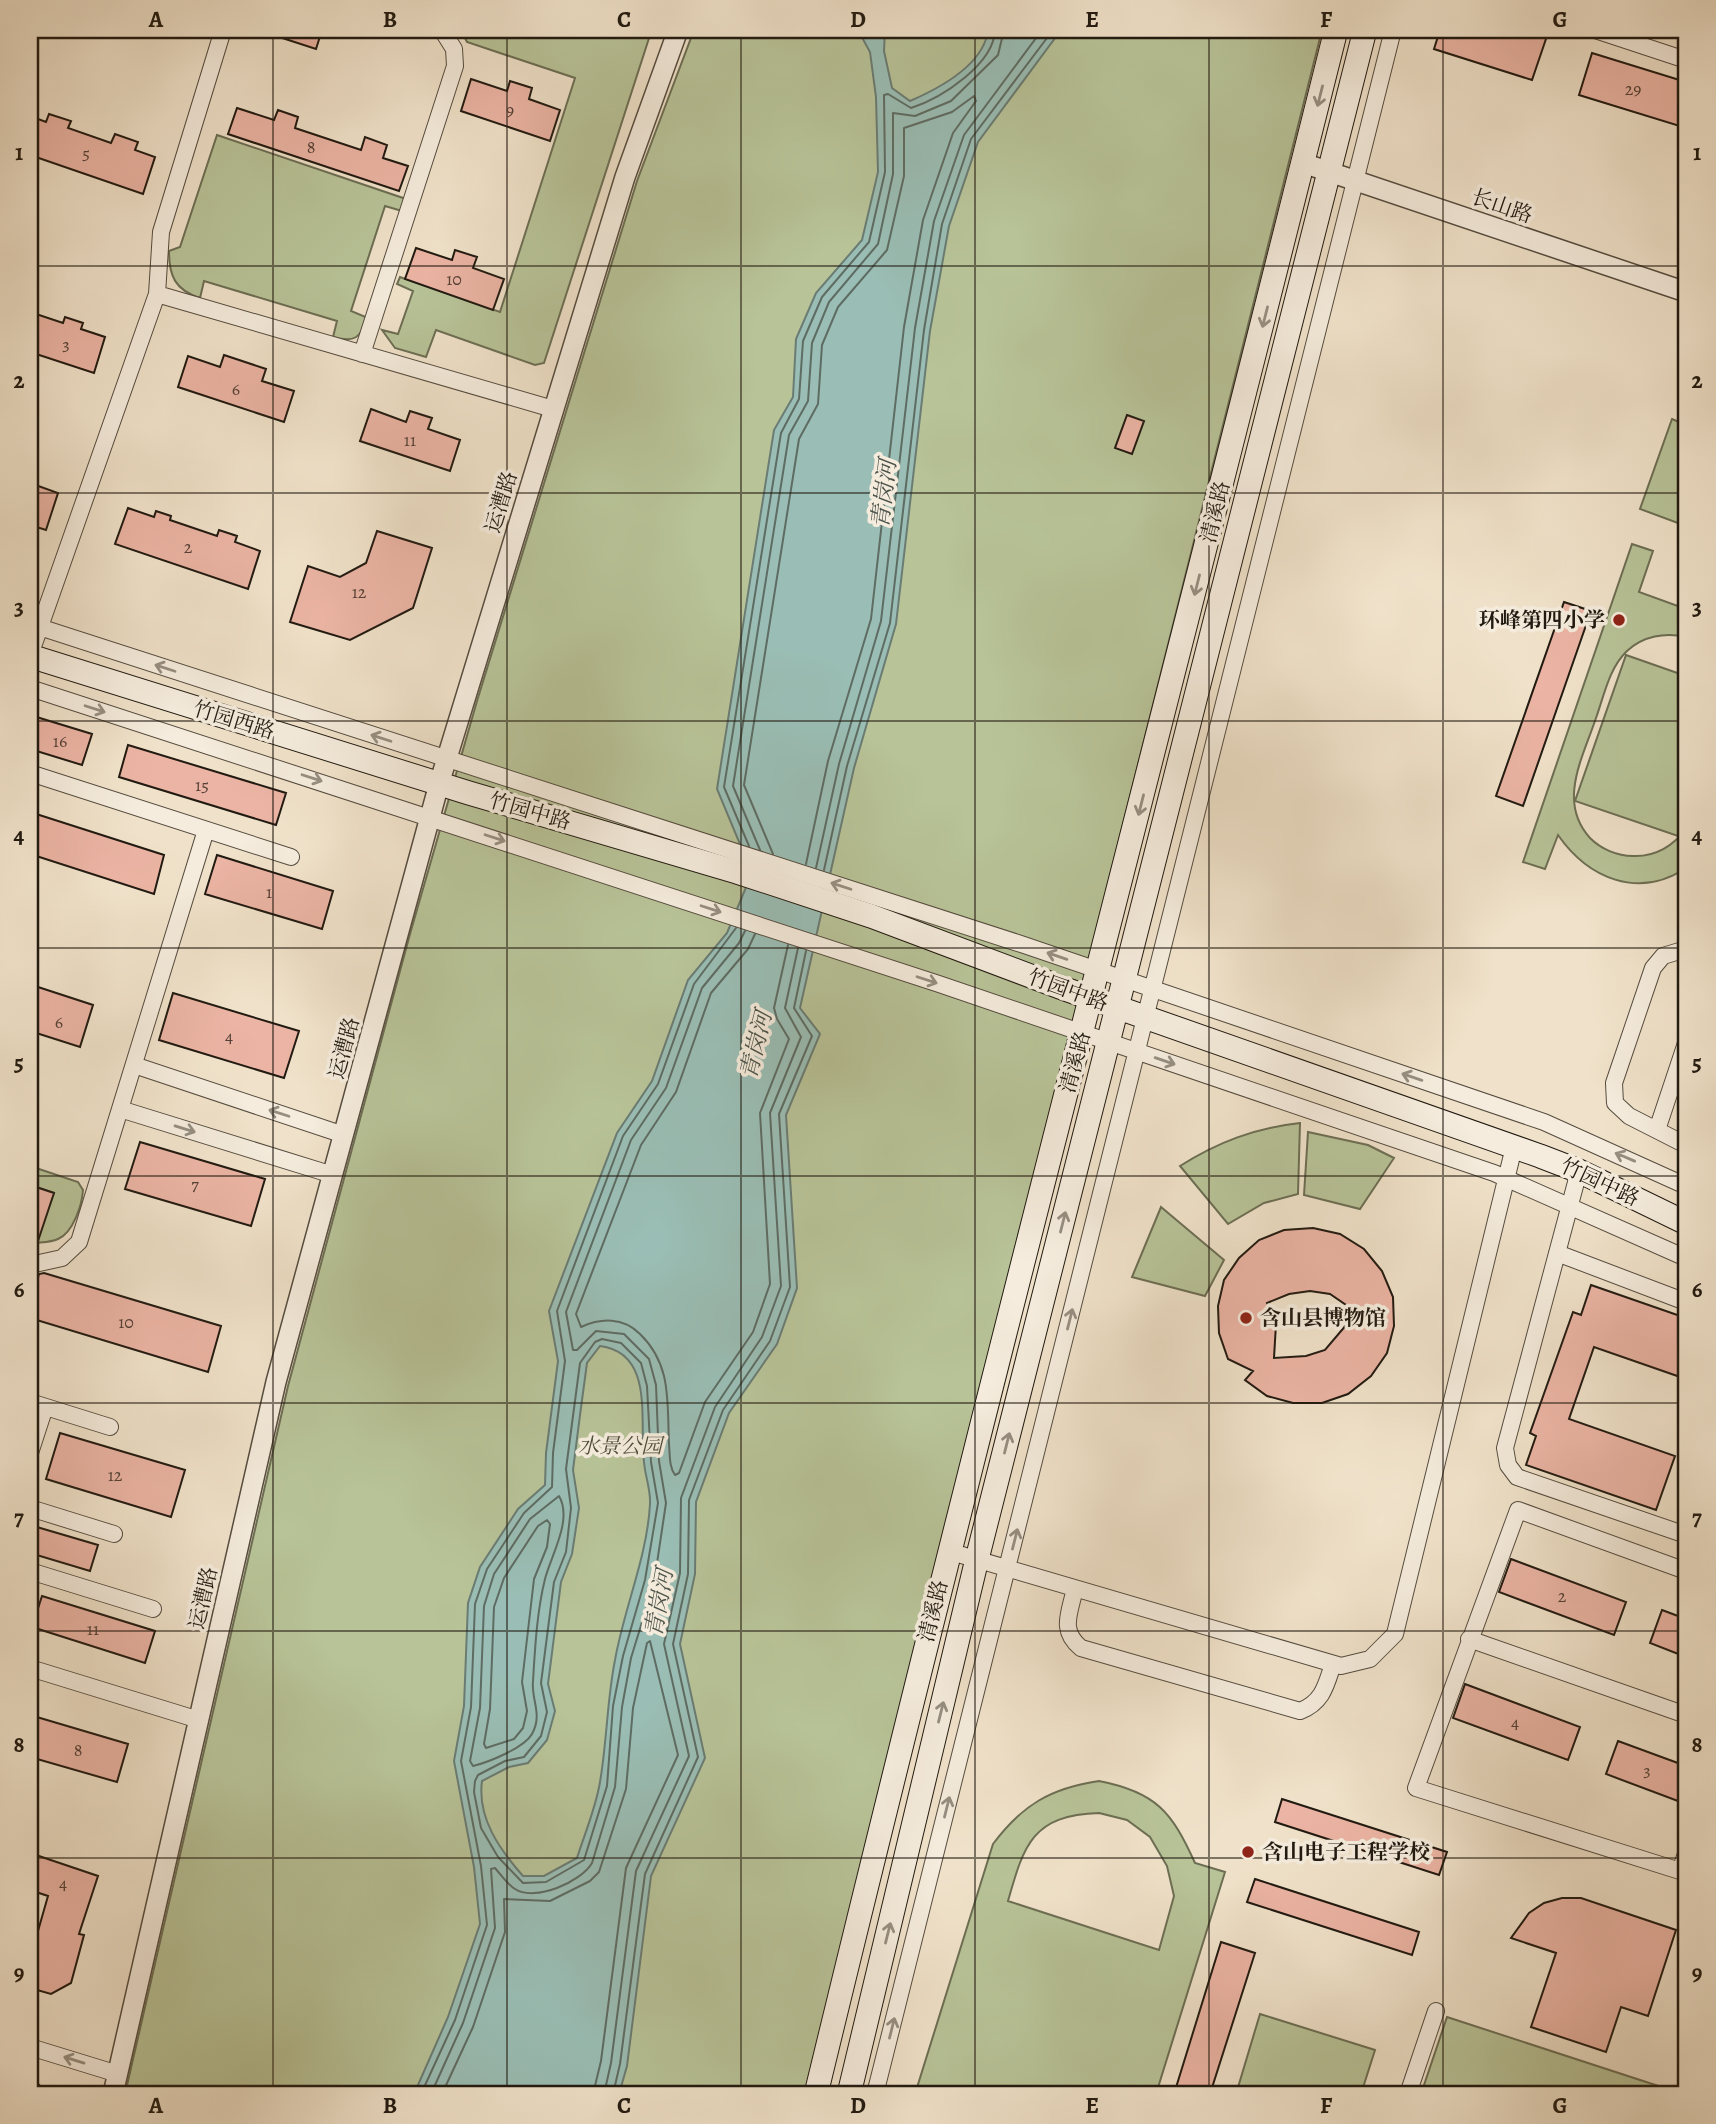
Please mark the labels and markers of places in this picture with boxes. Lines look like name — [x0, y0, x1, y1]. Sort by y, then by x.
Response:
place label: 环峰第四小学 — [1479, 606, 1605, 634]
marker: 环峰第四小学 — [1611, 612, 1627, 628]
place label: 含山县博物馆 — [1260, 1304, 1386, 1332]
marker: 含山县博物馆 — [1238, 1310, 1254, 1326]
place label: 含山电子工程学校 — [1262, 1838, 1430, 1866]
marker: 含山电子工程学校 — [1240, 1844, 1256, 1860]

